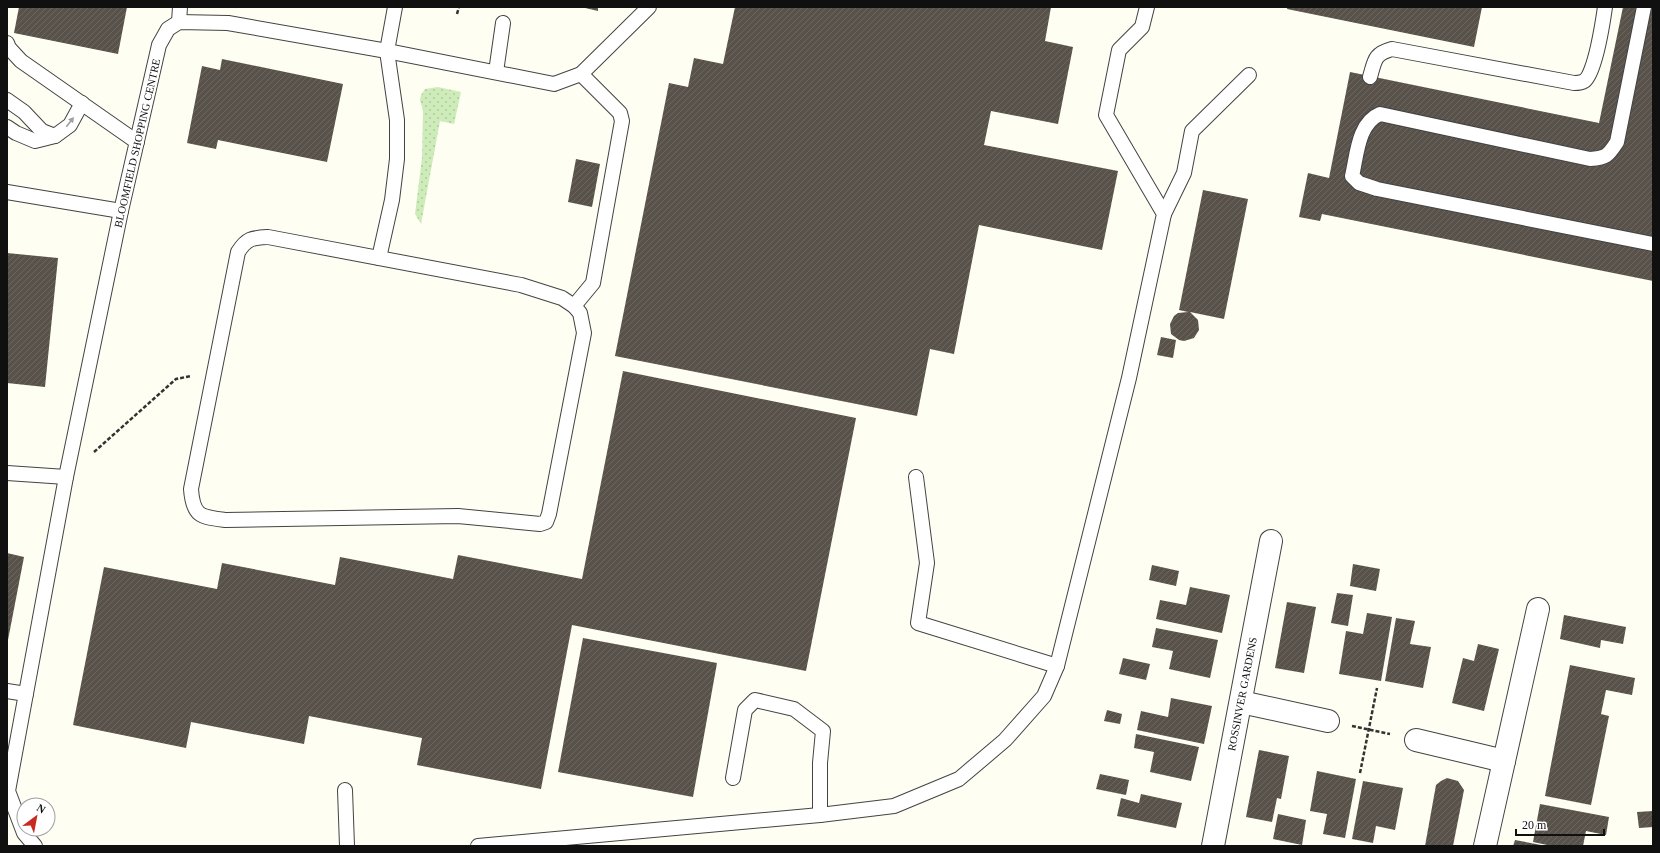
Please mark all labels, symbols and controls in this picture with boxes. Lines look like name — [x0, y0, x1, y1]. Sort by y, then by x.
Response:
street label: BLOOMFIELD SHOPPING CENTRE — [112, 57, 162, 229]
one-way arrow — [66, 117, 74, 128]
street label: ROSSINVER GARDENS — [1225, 636, 1259, 752]
north arrow — [16, 797, 56, 837]
text: N — [35, 801, 48, 816]
scale bar — [1516, 811, 1604, 837]
text: 20 m — [1522, 818, 1547, 832]

